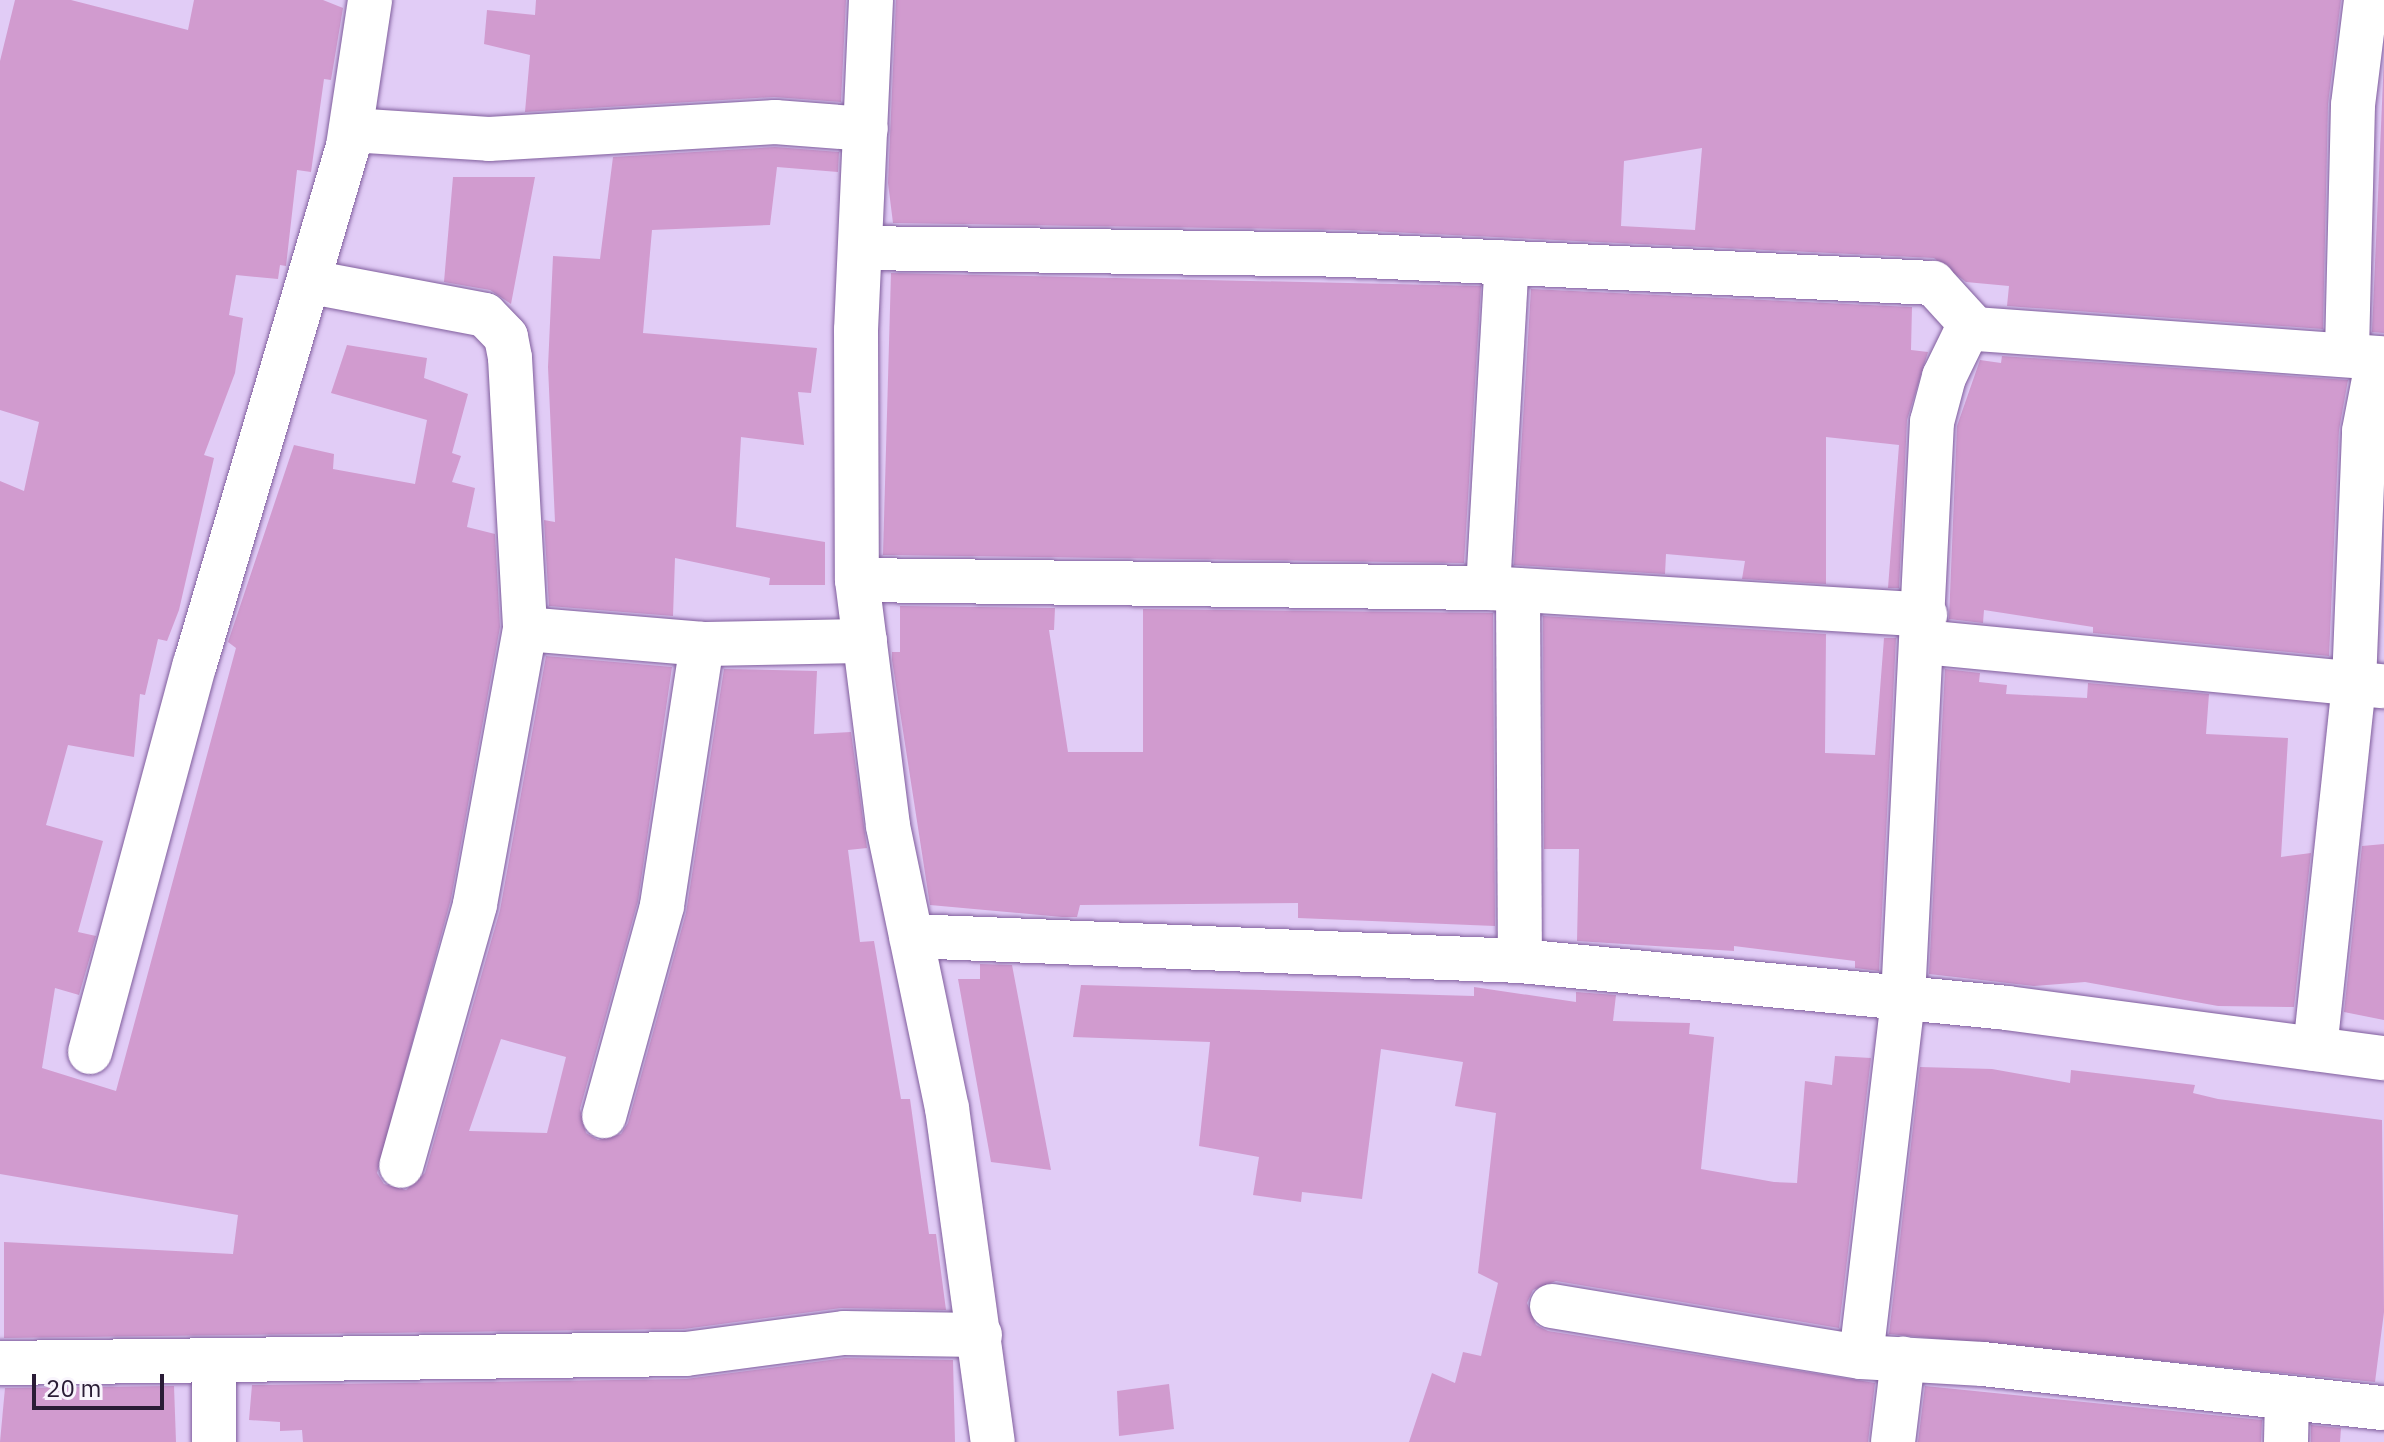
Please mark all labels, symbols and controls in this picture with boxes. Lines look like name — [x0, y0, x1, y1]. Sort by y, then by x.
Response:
scale bar — [36, 1358, 168, 1408]
text: 20 m — [46, 1372, 101, 1404]

